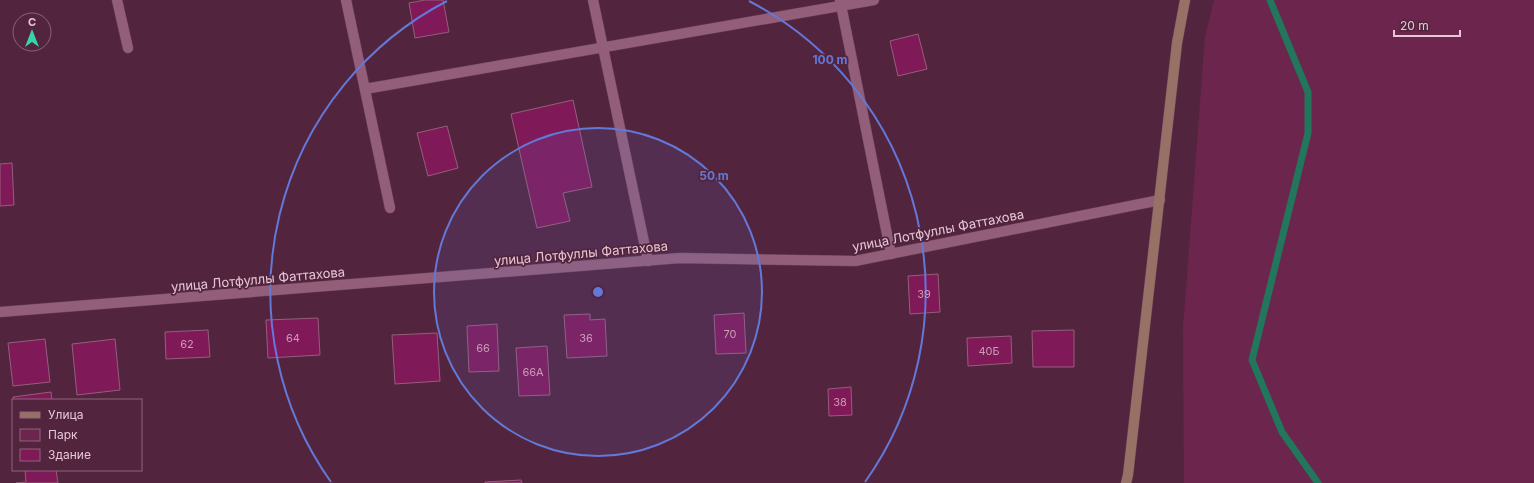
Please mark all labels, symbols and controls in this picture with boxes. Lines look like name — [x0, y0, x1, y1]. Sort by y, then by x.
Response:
north arrow — [12, 12, 52, 52]
scale bar — [1394, 12, 1460, 38]
text: С — [28, 15, 36, 29]
text: 20 m — [1400, 18, 1429, 33]
text: 100 m — [812, 52, 848, 67]
text: 50 m — [699, 168, 729, 183]
street label: улица Лотфуллы Фаттахова — [851, 205, 1025, 255]
street label: улица Лотфуллы Фаттахова — [493, 237, 669, 269]
street label: улица Лотфуллы Фаттахова — [170, 263, 346, 295]
centre of rings — [591, 285, 605, 299]
house number: 39 — [917, 287, 931, 301]
house number: 70 — [724, 327, 737, 341]
house number: 64 — [286, 331, 300, 345]
house number: 36 — [579, 331, 593, 345]
house number: 62 — [180, 337, 194, 351]
house number: 66 — [476, 341, 490, 355]
house number: 40Б — [978, 344, 1000, 358]
house number: 66А — [522, 365, 544, 379]
house number: 38 — [833, 395, 847, 409]
legend — [12, 399, 142, 471]
text: Улица — [48, 407, 83, 422]
text: Парк — [48, 427, 78, 442]
text: Здание — [48, 447, 91, 462]

